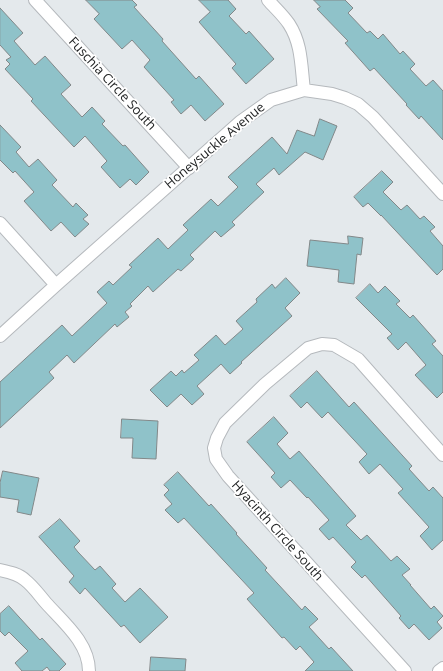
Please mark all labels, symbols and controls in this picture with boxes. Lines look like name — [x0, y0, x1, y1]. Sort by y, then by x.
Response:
street label: Fuschia Circle South — [65, 34, 159, 134]
street label: Honeysuckle Avenue — [162, 100, 268, 192]
street label: Hyacinth Circle South — [228, 478, 326, 584]

